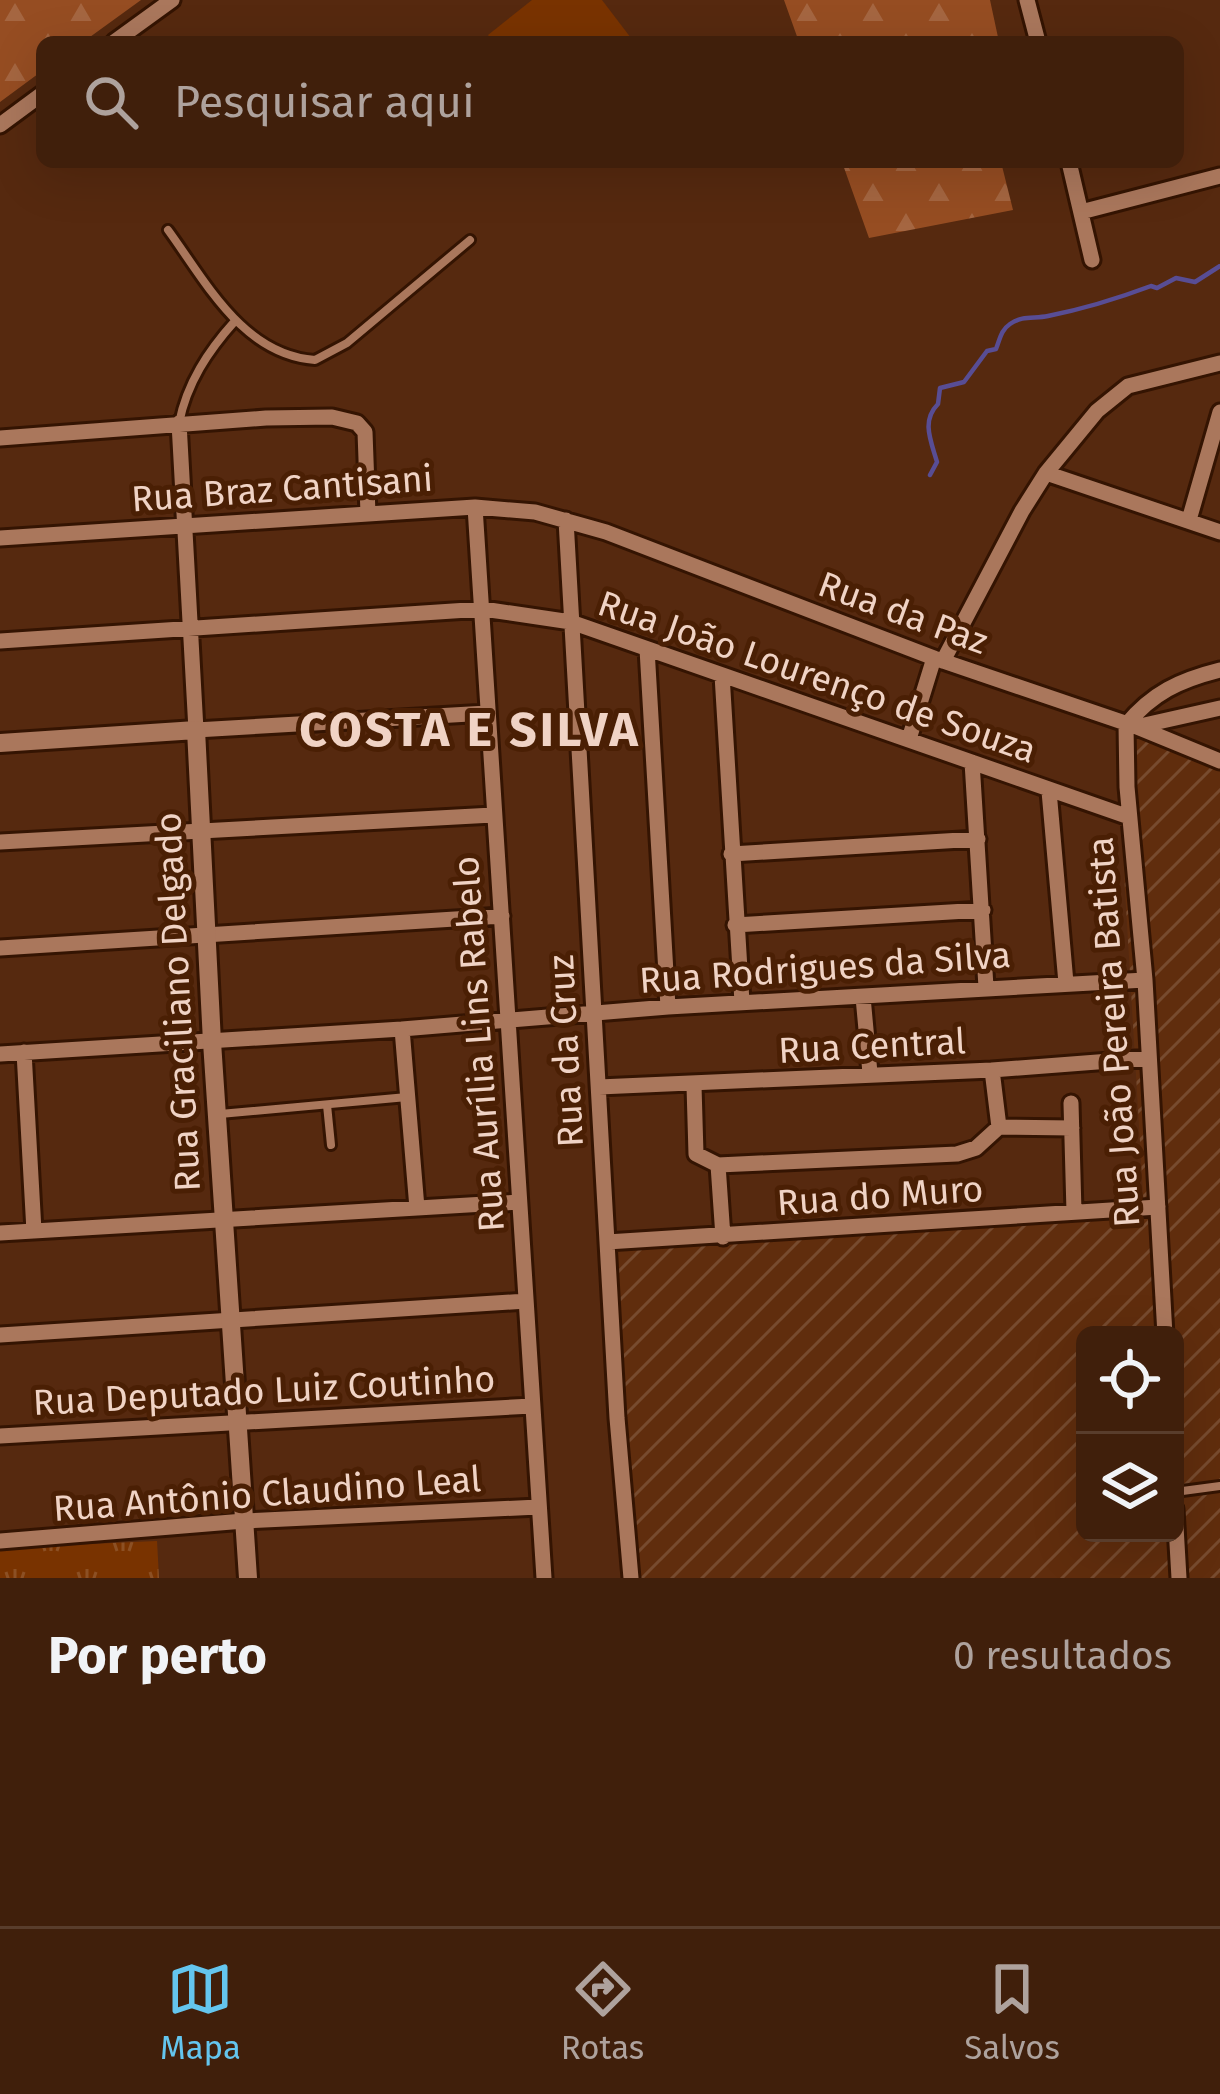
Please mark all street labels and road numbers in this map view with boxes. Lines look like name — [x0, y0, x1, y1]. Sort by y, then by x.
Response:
street label: Rua Braz Cantisani — [130, 457, 434, 521]
street label: Rua da Paz — [812, 562, 994, 664]
street label: Rua João Lourenço de Souza — [592, 581, 1042, 773]
street label: Rua Graciliano Delgado — [146, 811, 210, 1193]
street label: Rua João Pereira Batista — [1078, 835, 1150, 1229]
street label: Rua Aurília Lins Rabelo — [444, 855, 514, 1233]
street label: Rua Rodrigues da Silva — [638, 933, 1012, 1003]
street label: Rua da Cruz — [539, 954, 593, 1148]
street label: Rua Central — [777, 1019, 967, 1073]
street label: Rua do Muro — [775, 1167, 985, 1225]
street label: Rua Deputado Luiz Coutinho — [32, 1357, 496, 1425]
street label: Rua Antônio Claudino Leal — [51, 1457, 483, 1531]

